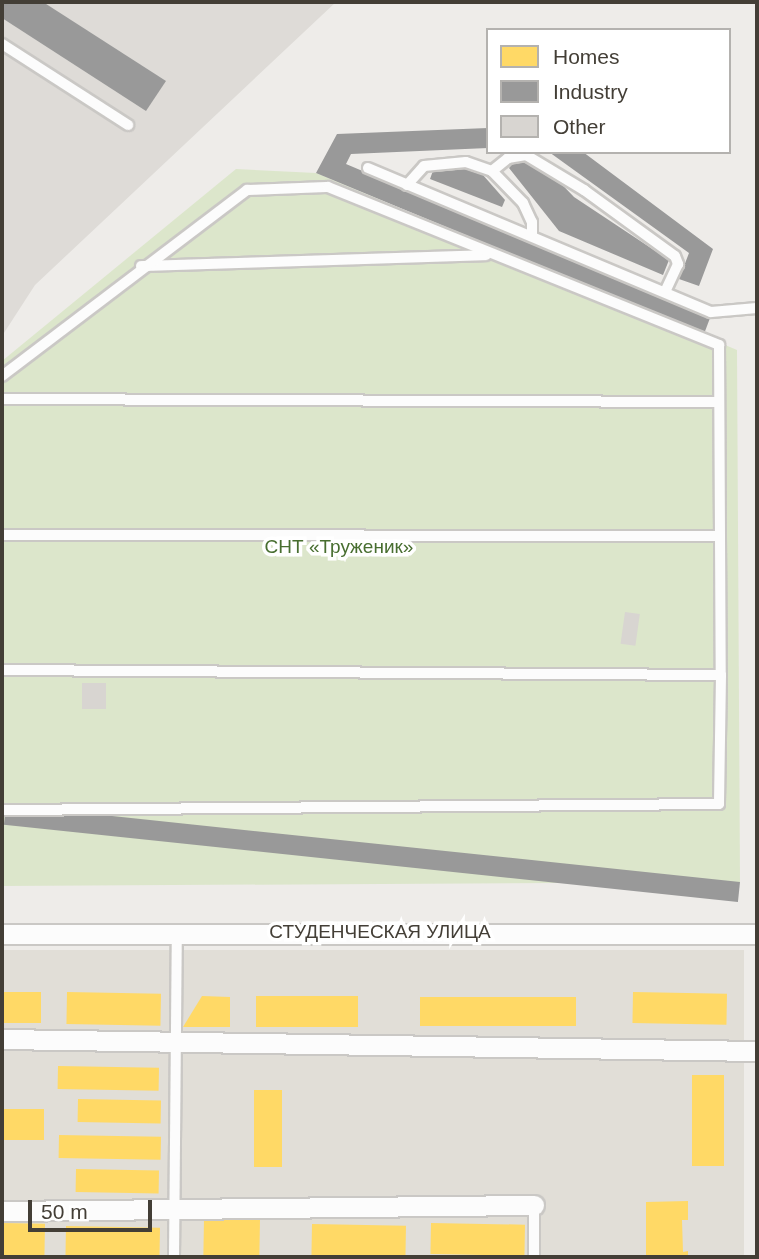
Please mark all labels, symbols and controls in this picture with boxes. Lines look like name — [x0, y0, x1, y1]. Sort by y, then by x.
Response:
legend — [486, 28, 731, 154]
text: Homes — [553, 45, 620, 68]
text: Industry — [553, 80, 628, 103]
text: Other — [553, 115, 606, 138]
park label: СНТ «Труженик» — [265, 536, 413, 558]
street label: СТУДЕНЧЕСКАЯ УЛИЦА — [269, 921, 491, 943]
scale bar — [32, 1186, 156, 1230]
text: 50 m — [41, 1200, 88, 1223]

